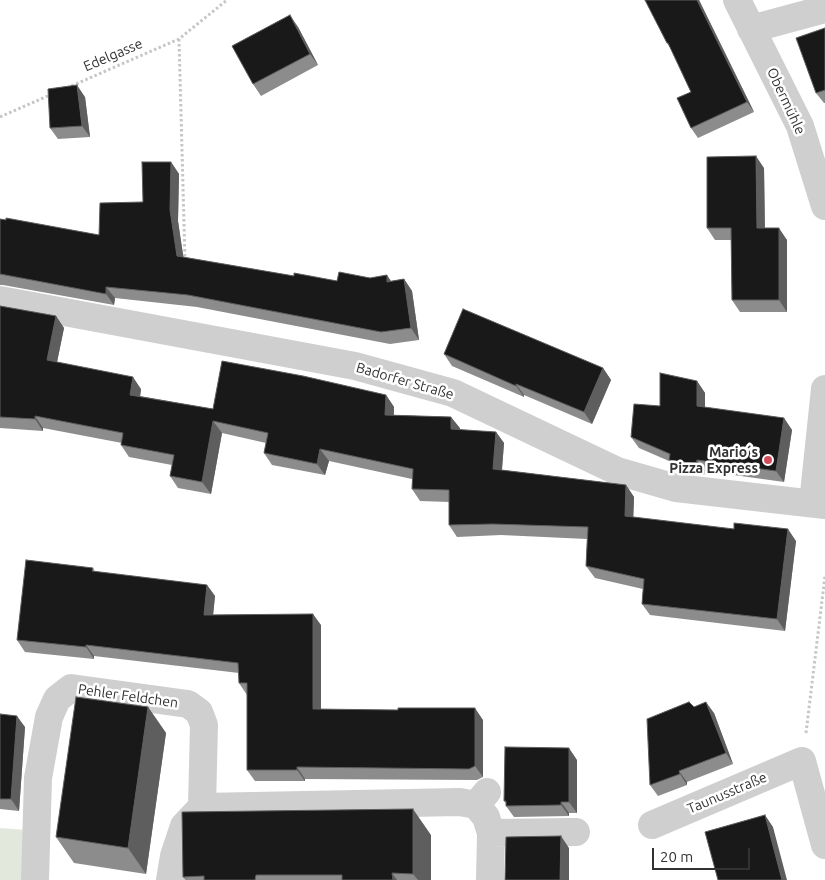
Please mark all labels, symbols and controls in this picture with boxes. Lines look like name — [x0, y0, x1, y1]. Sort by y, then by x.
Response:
street label: Edelgasse — [81, 35, 145, 75]
street label: Obermühle — [763, 65, 809, 137]
street label: Badorfer Straße — [354, 359, 456, 403]
place label: Mario´s Pizza Express — [669, 444, 758, 477]
marker: Mario´s Pizza Express — [762, 454, 774, 466]
street label: Pehler Feldchen — [77, 681, 179, 711]
street label: Taunusstraße — [685, 769, 769, 817]
scale bar — [655, 838, 752, 870]
text: 20 m — [660, 848, 693, 865]

